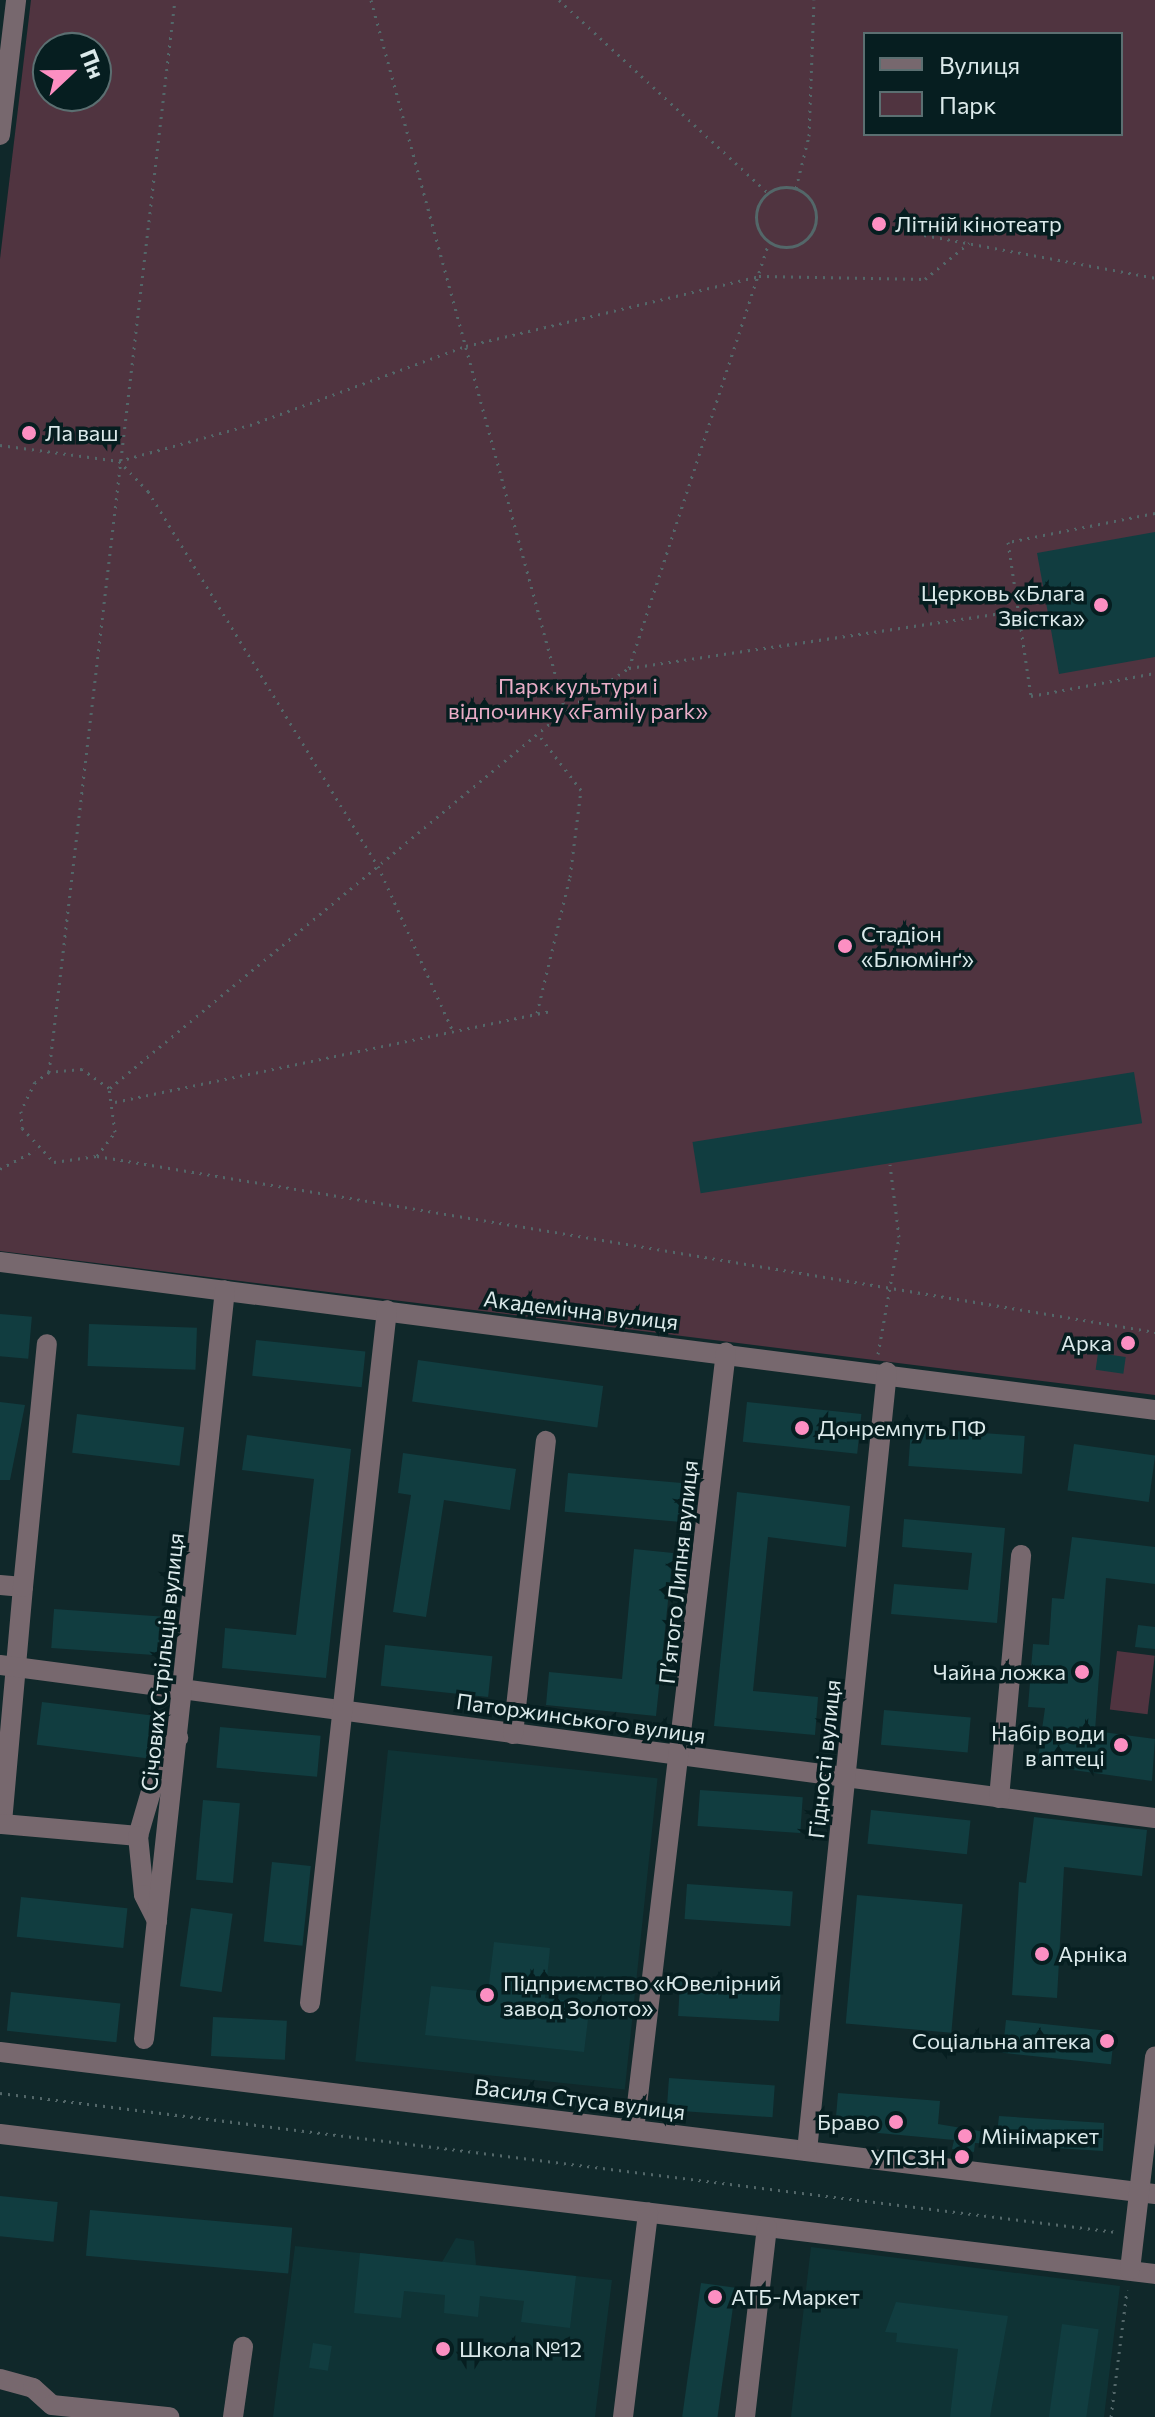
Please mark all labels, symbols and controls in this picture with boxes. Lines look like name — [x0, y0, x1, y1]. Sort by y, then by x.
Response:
north arrow — [32, 32, 112, 112]
legend — [863, 32, 1123, 136]
text: Пн — [75, 45, 111, 82]
text: Вулиця — [939, 50, 1020, 79]
text: Парк — [939, 90, 996, 119]
place label: Літній кінотеатр — [895, 211, 1062, 237]
marker: Літній кінотеатр — [870, 215, 888, 233]
place label: Ла ваш — [45, 420, 119, 446]
marker: Ла ваш — [20, 424, 38, 442]
place label: Церковь «Блага Звістка» — [921, 579, 1085, 630]
marker: Церковь «Блага Звістка» — [1092, 596, 1110, 614]
park label: Парк культури і відпочинку «Family park» — [448, 672, 708, 724]
place label: Стадіон «Блюмінґ» — [861, 920, 974, 972]
marker: Стадіон «Блюмінґ» — [836, 937, 854, 955]
street label: Академічна вулиця — [482, 1285, 680, 1335]
place label: Арка — [1061, 1330, 1112, 1356]
marker: Арка — [1119, 1334, 1137, 1352]
place label: Донремпуть ПФ — [818, 1415, 986, 1441]
marker: Донремпуть ПФ — [793, 1419, 811, 1437]
street label: П’ятого Липня вулиця — [653, 1459, 703, 1685]
street label: Січових Стрільців вулиця — [135, 1532, 189, 1792]
place label: Чайна ложка — [933, 1659, 1066, 1685]
marker: Чайна ложка — [1073, 1663, 1091, 1681]
street label: Гідності вулиця — [803, 1678, 845, 1840]
street label: Паторжинського вулиця — [455, 1687, 707, 1749]
place label: Набір води в аптеці — [991, 1719, 1105, 1770]
marker: Набір води в аптеці — [1112, 1736, 1130, 1754]
place label: Арніка — [1058, 1941, 1127, 1967]
marker: Арніка — [1033, 1945, 1051, 1963]
place label: Підприємство «Ювелірний завод Золото» — [503, 1969, 781, 2020]
marker: Підприємство «Ювелірний завод Золото» — [478, 1986, 496, 2004]
place label: Соціальна аптека — [912, 2028, 1091, 2054]
marker: Соціальна аптека — [1098, 2032, 1116, 2050]
street label: Василя Стуса вулиця — [473, 2073, 687, 2125]
place label: Браво — [817, 2109, 880, 2135]
marker: Браво — [887, 2113, 905, 2131]
place label: Мінімаркет — [981, 2123, 1099, 2149]
marker: Мінімаркет — [956, 2127, 974, 2145]
place label: УПСЗН — [871, 2144, 946, 2170]
marker: УПСЗН — [953, 2148, 971, 2166]
place label: АТБ-Маркет — [731, 2284, 860, 2310]
marker: АТБ-Маркет — [706, 2288, 724, 2306]
place label: Школа №12 — [459, 2336, 582, 2362]
marker: Школа №12 — [434, 2340, 452, 2358]

